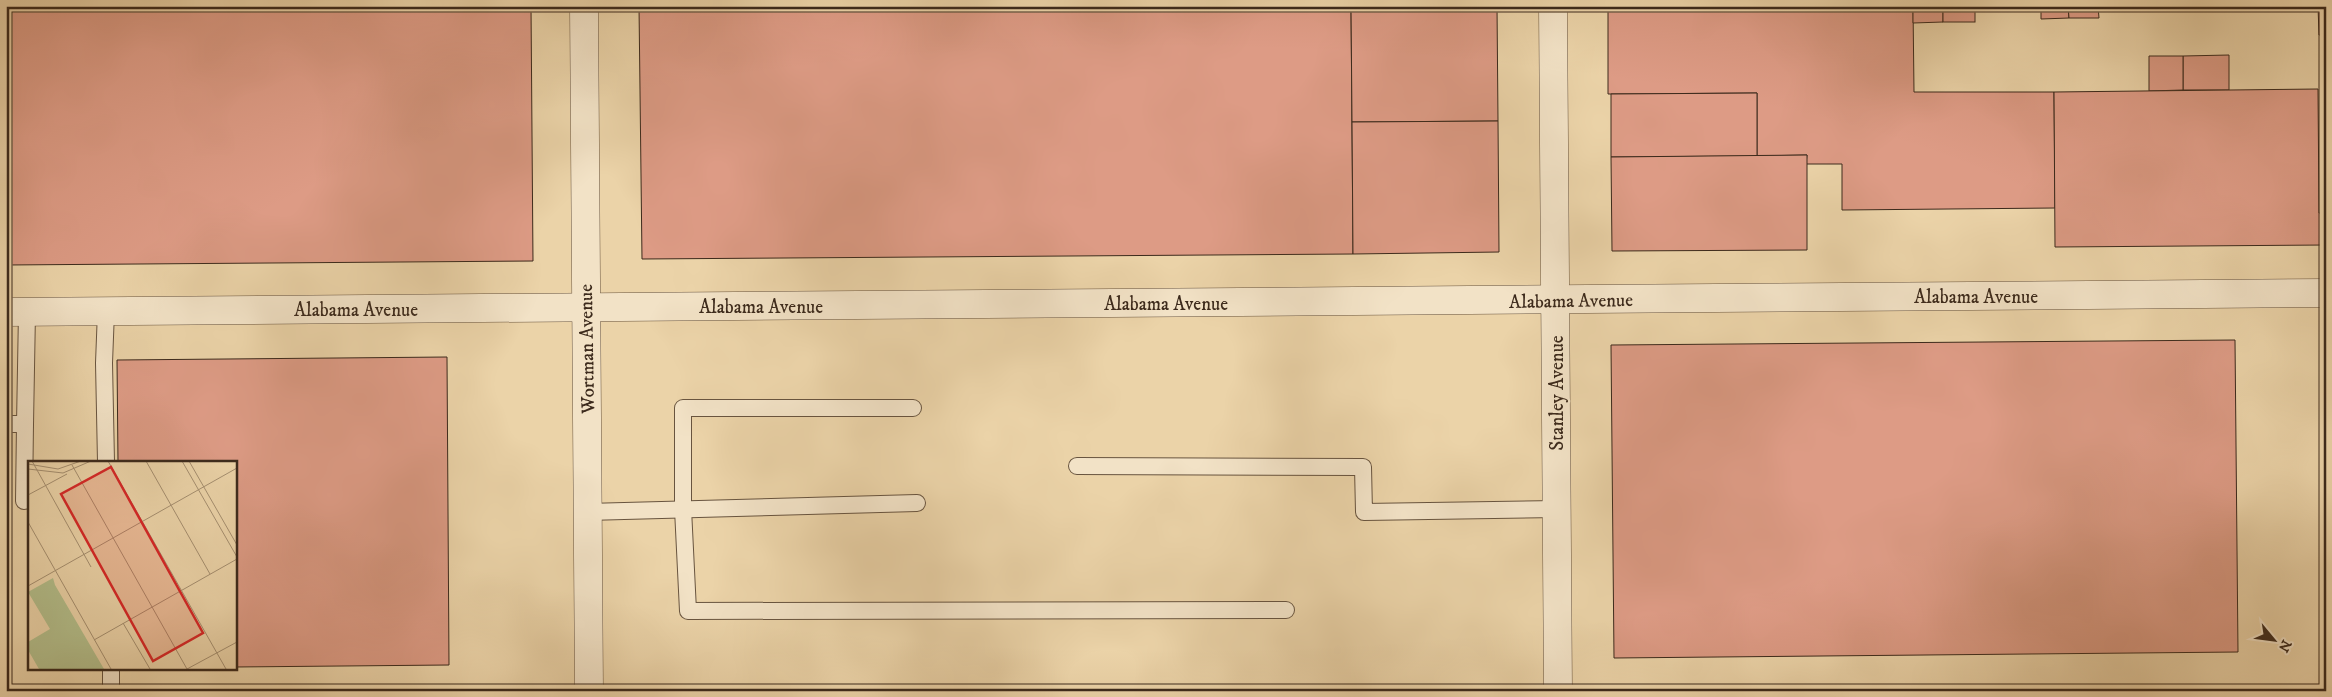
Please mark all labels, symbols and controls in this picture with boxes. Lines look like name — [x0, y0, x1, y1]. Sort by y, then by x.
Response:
street label: Wortman Avenue — [575, 284, 600, 415]
street label: Alabama Avenue — [1914, 286, 2038, 309]
street label: Alabama Avenue — [1509, 289, 1633, 314]
street label: Alabama Avenue — [1104, 293, 1228, 316]
street label: Alabama Avenue — [699, 296, 823, 319]
street label: Alabama Avenue — [294, 299, 418, 322]
street label: Stanley Avenue — [1546, 335, 1569, 451]
inset map — [28, 461, 236, 670]
north arrow — [2250, 614, 2300, 664]
text: N — [2274, 636, 2295, 656]

